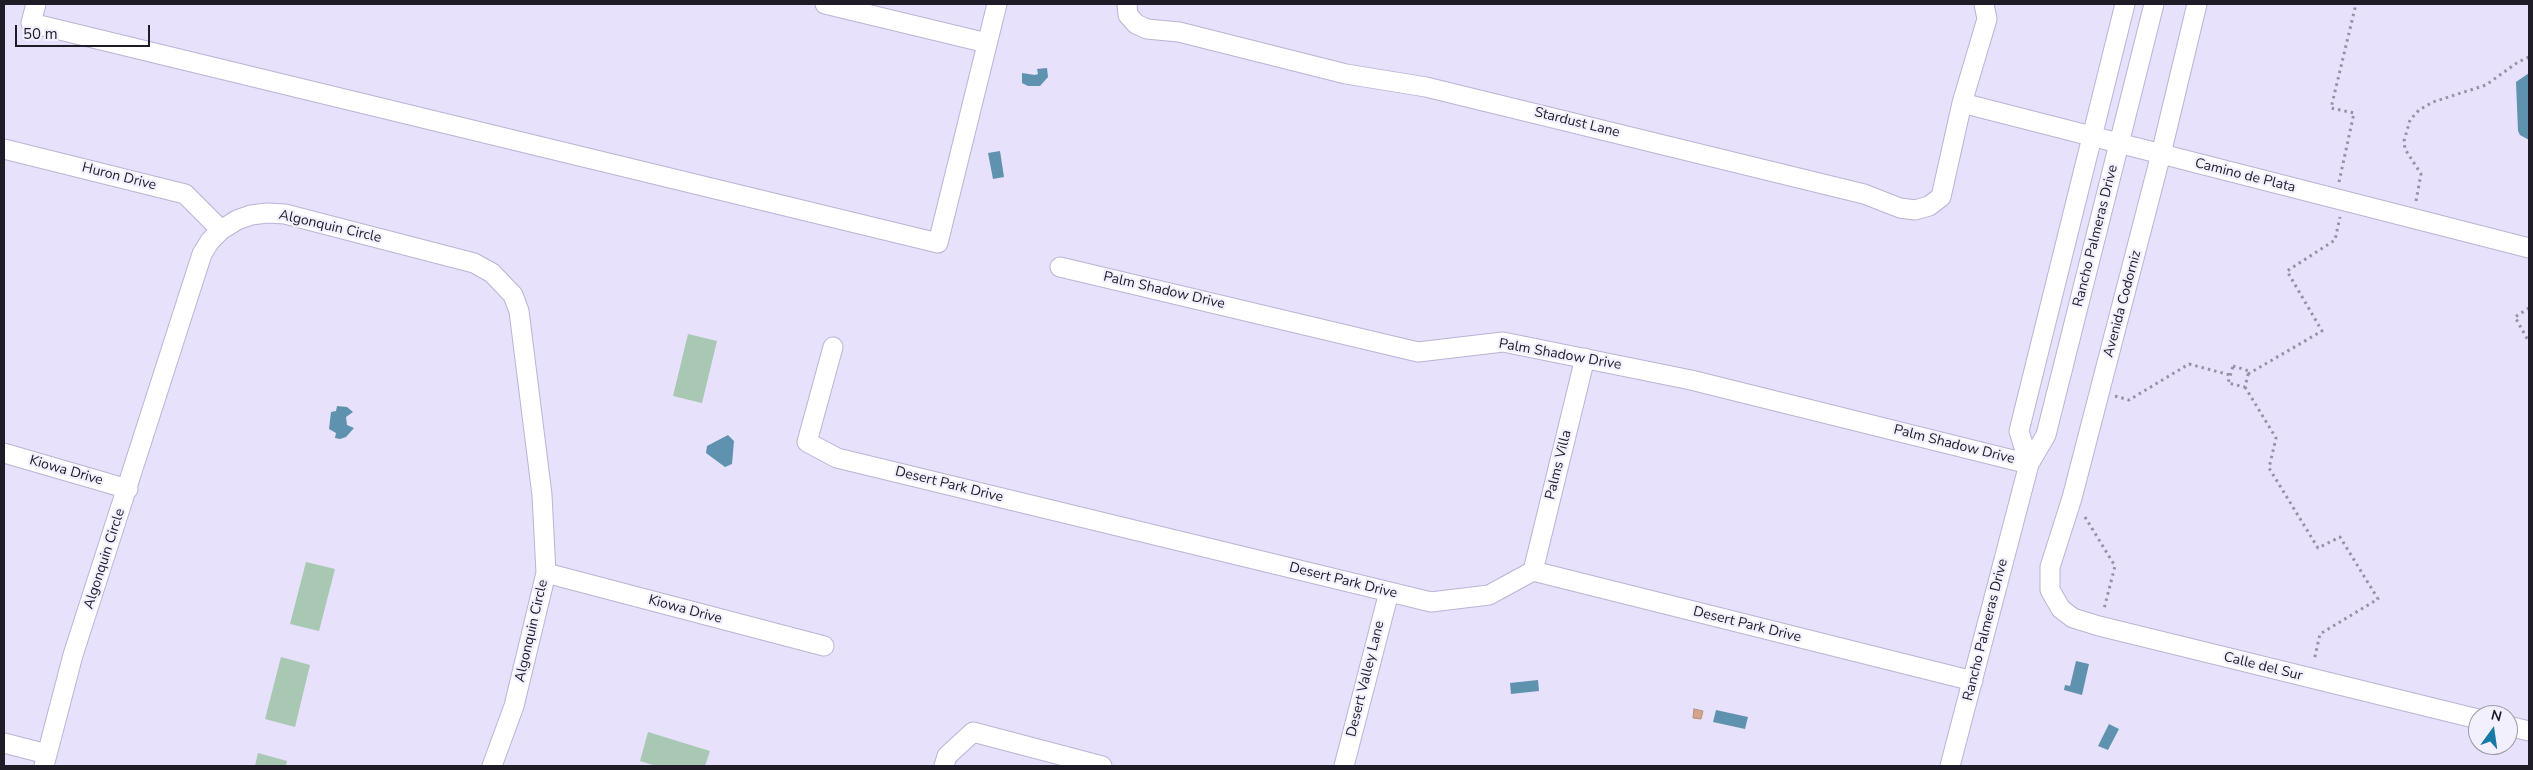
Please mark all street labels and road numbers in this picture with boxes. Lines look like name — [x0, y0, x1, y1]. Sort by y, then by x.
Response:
street label: Stardust Lane — [1533, 104, 1621, 142]
street label: Camino de Plata — [2193, 155, 2297, 197]
street label: Huron Drive — [80, 160, 158, 194]
street label: Rancho Palmeras Drive — [2070, 163, 2122, 309]
street label: Algonquin Circle — [277, 207, 383, 247]
street label: Avenida Codorniz — [2101, 249, 2145, 359]
street label: Palm Shadow Drive — [1102, 269, 1226, 313]
street label: Palm Shadow Drive — [1497, 336, 1623, 374]
street label: Palm Shadow Drive — [1892, 422, 2016, 468]
street label: Palms Villa — [1542, 429, 1576, 501]
street label: Kiowa Drive — [27, 453, 105, 489]
street label: Desert Park Drive — [893, 463, 1005, 507]
street label: Algonquin Circle — [81, 507, 129, 611]
street label: Rancho Palmeras Drive — [1960, 557, 2012, 703]
street label: Desert Park Drive — [1287, 559, 1399, 603]
street label: Algonquin Circle — [512, 578, 552, 684]
street label: Kiowa Drive — [646, 592, 724, 628]
street label: Desert Park Drive — [1691, 603, 1803, 647]
street label: Desert Valley Lane — [1343, 619, 1389, 739]
street label: Calle del Sur — [2222, 649, 2304, 685]

